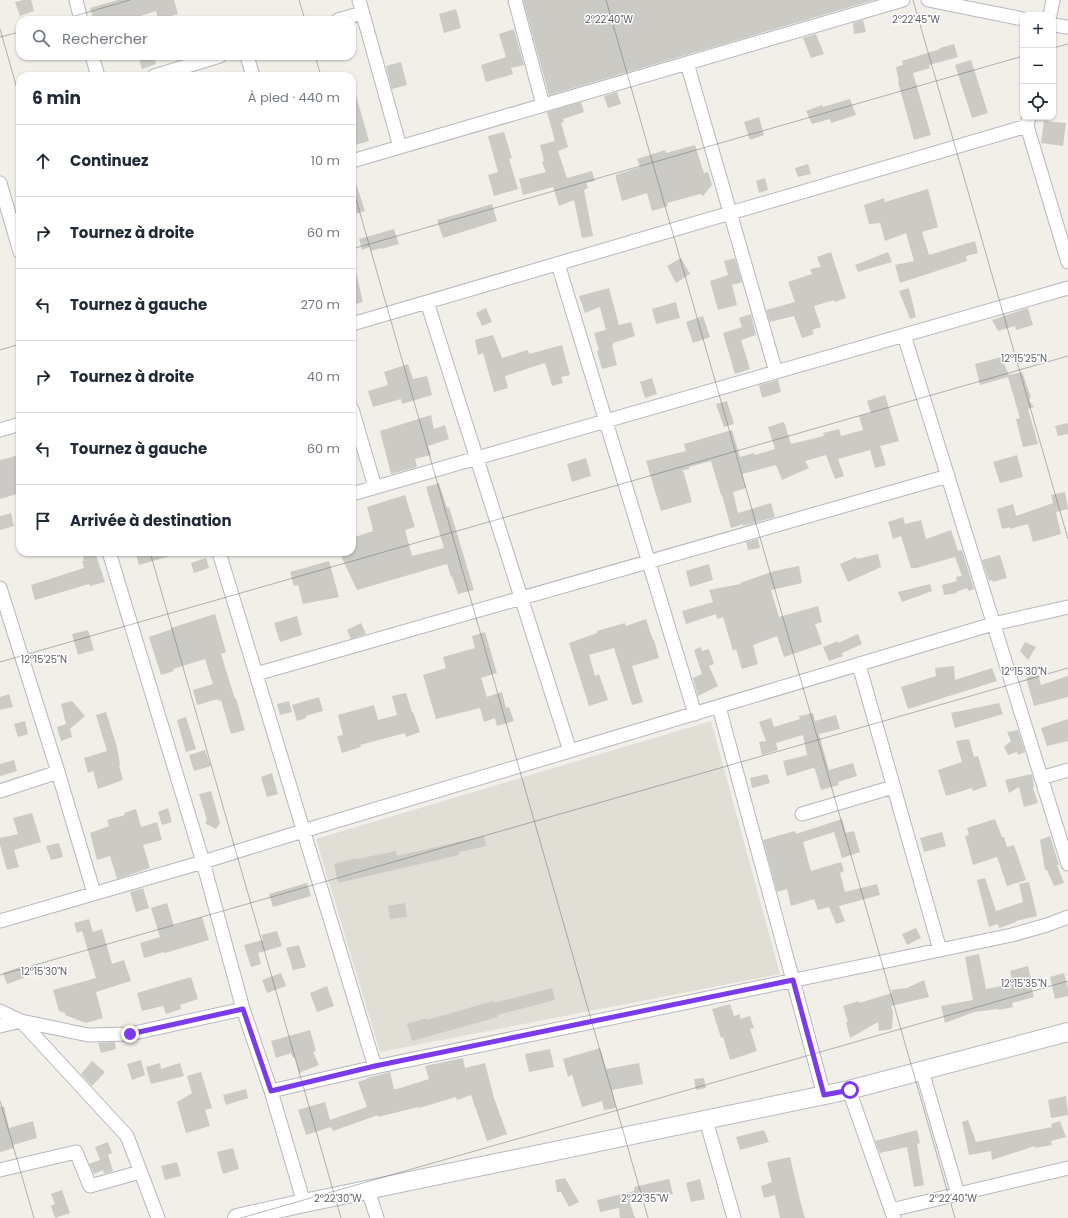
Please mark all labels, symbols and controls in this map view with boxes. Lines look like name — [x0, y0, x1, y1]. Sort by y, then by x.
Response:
text: 2°22'40"W — [585, 12, 633, 27]
text: 2°22'45"W — [892, 12, 940, 27]
map controls — [1020, 12, 1056, 120]
button: + — [1020, 12, 1056, 48]
search box — [16, 16, 356, 60]
icon: search — [30, 27, 52, 49]
text: Rechercher — [62, 28, 148, 49]
button: − — [1020, 48, 1056, 84]
button: locate — [1020, 84, 1056, 120]
text: 6 min — [32, 86, 81, 110]
text: À pied · 440 m — [248, 88, 340, 107]
icon: ahead — [32, 150, 54, 172]
text: Continuez — [70, 150, 149, 171]
text: 10 m — [311, 151, 340, 170]
icon: right — [32, 222, 54, 244]
text: Tournez à droite — [70, 222, 194, 243]
text: 60 m — [307, 223, 340, 242]
icon: left — [32, 294, 54, 316]
text: Tournez à gauche — [70, 294, 207, 315]
text: 270 m — [300, 295, 340, 314]
text: 12°15'25"N — [1001, 351, 1047, 366]
icon: right — [32, 366, 54, 388]
text: Tournez à droite — [70, 366, 194, 387]
text: 40 m — [307, 367, 340, 386]
icon: left — [32, 438, 54, 460]
text: Tournez à gauche — [70, 438, 207, 459]
text: 60 m — [307, 439, 340, 458]
icon: arrive — [32, 510, 54, 532]
text: Arrivée à destination — [70, 510, 232, 531]
text: 12°15'25"N — [21, 652, 67, 667]
text: 12°15'30"N — [1001, 664, 1047, 679]
text: 12°15'30"N — [21, 964, 67, 979]
text: 12°15'35"N — [1001, 976, 1047, 991]
route end — [121, 1025, 139, 1043]
route start — [841, 1081, 859, 1099]
text: 2°22'30"W — [314, 1191, 362, 1206]
text: 2°22'35"W — [621, 1191, 669, 1206]
text: 2°22'40"W — [929, 1191, 977, 1206]

